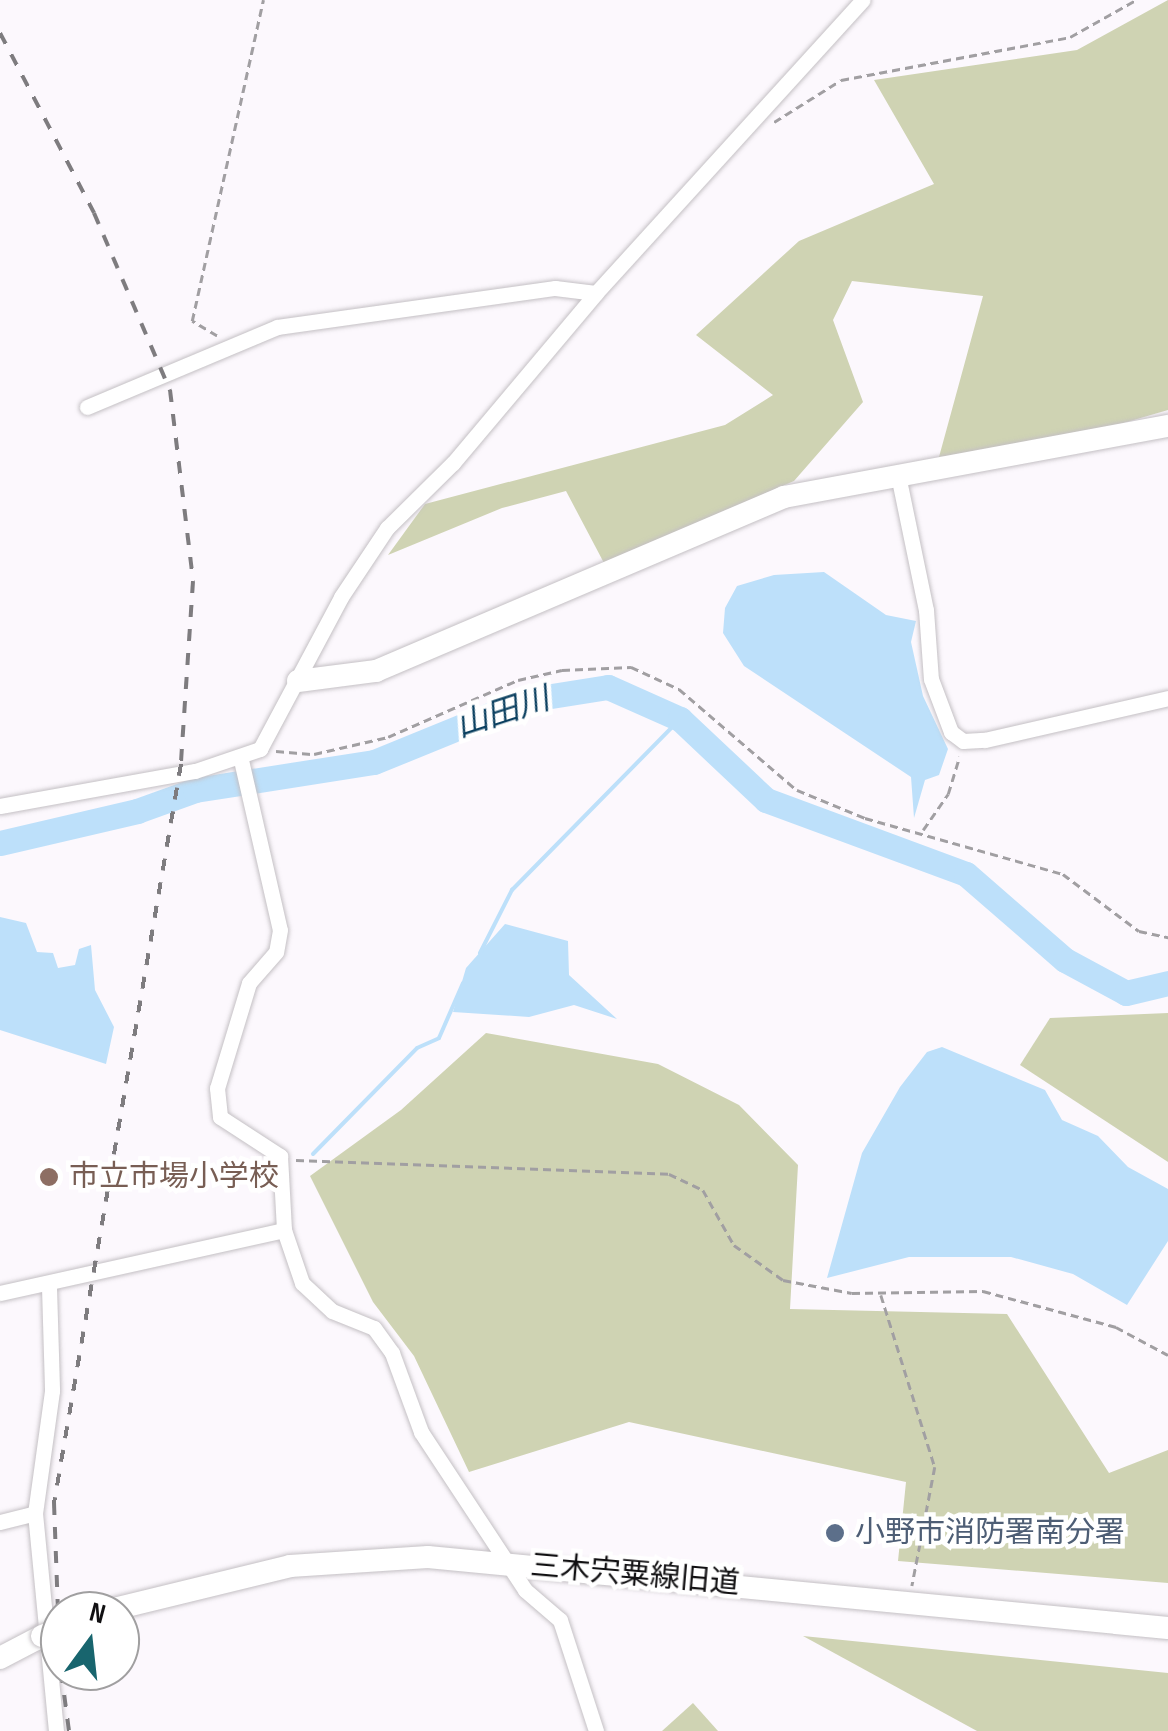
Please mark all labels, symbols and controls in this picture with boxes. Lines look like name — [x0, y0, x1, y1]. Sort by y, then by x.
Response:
water label: 山田川 — [451, 681, 555, 747]
place label: 市立市場小学校 — [69, 1159, 279, 1195]
marker: 市立市場小学校 — [38, 1166, 60, 1188]
place label: 小野市消防署南分署 — [855, 1515, 1125, 1551]
marker: 小野市消防署南分署 — [824, 1522, 846, 1544]
street label: 三木宍粟線旧道 — [529, 1548, 741, 1602]
north arrow — [40, 1591, 140, 1691]
text: N — [86, 1596, 109, 1631]

